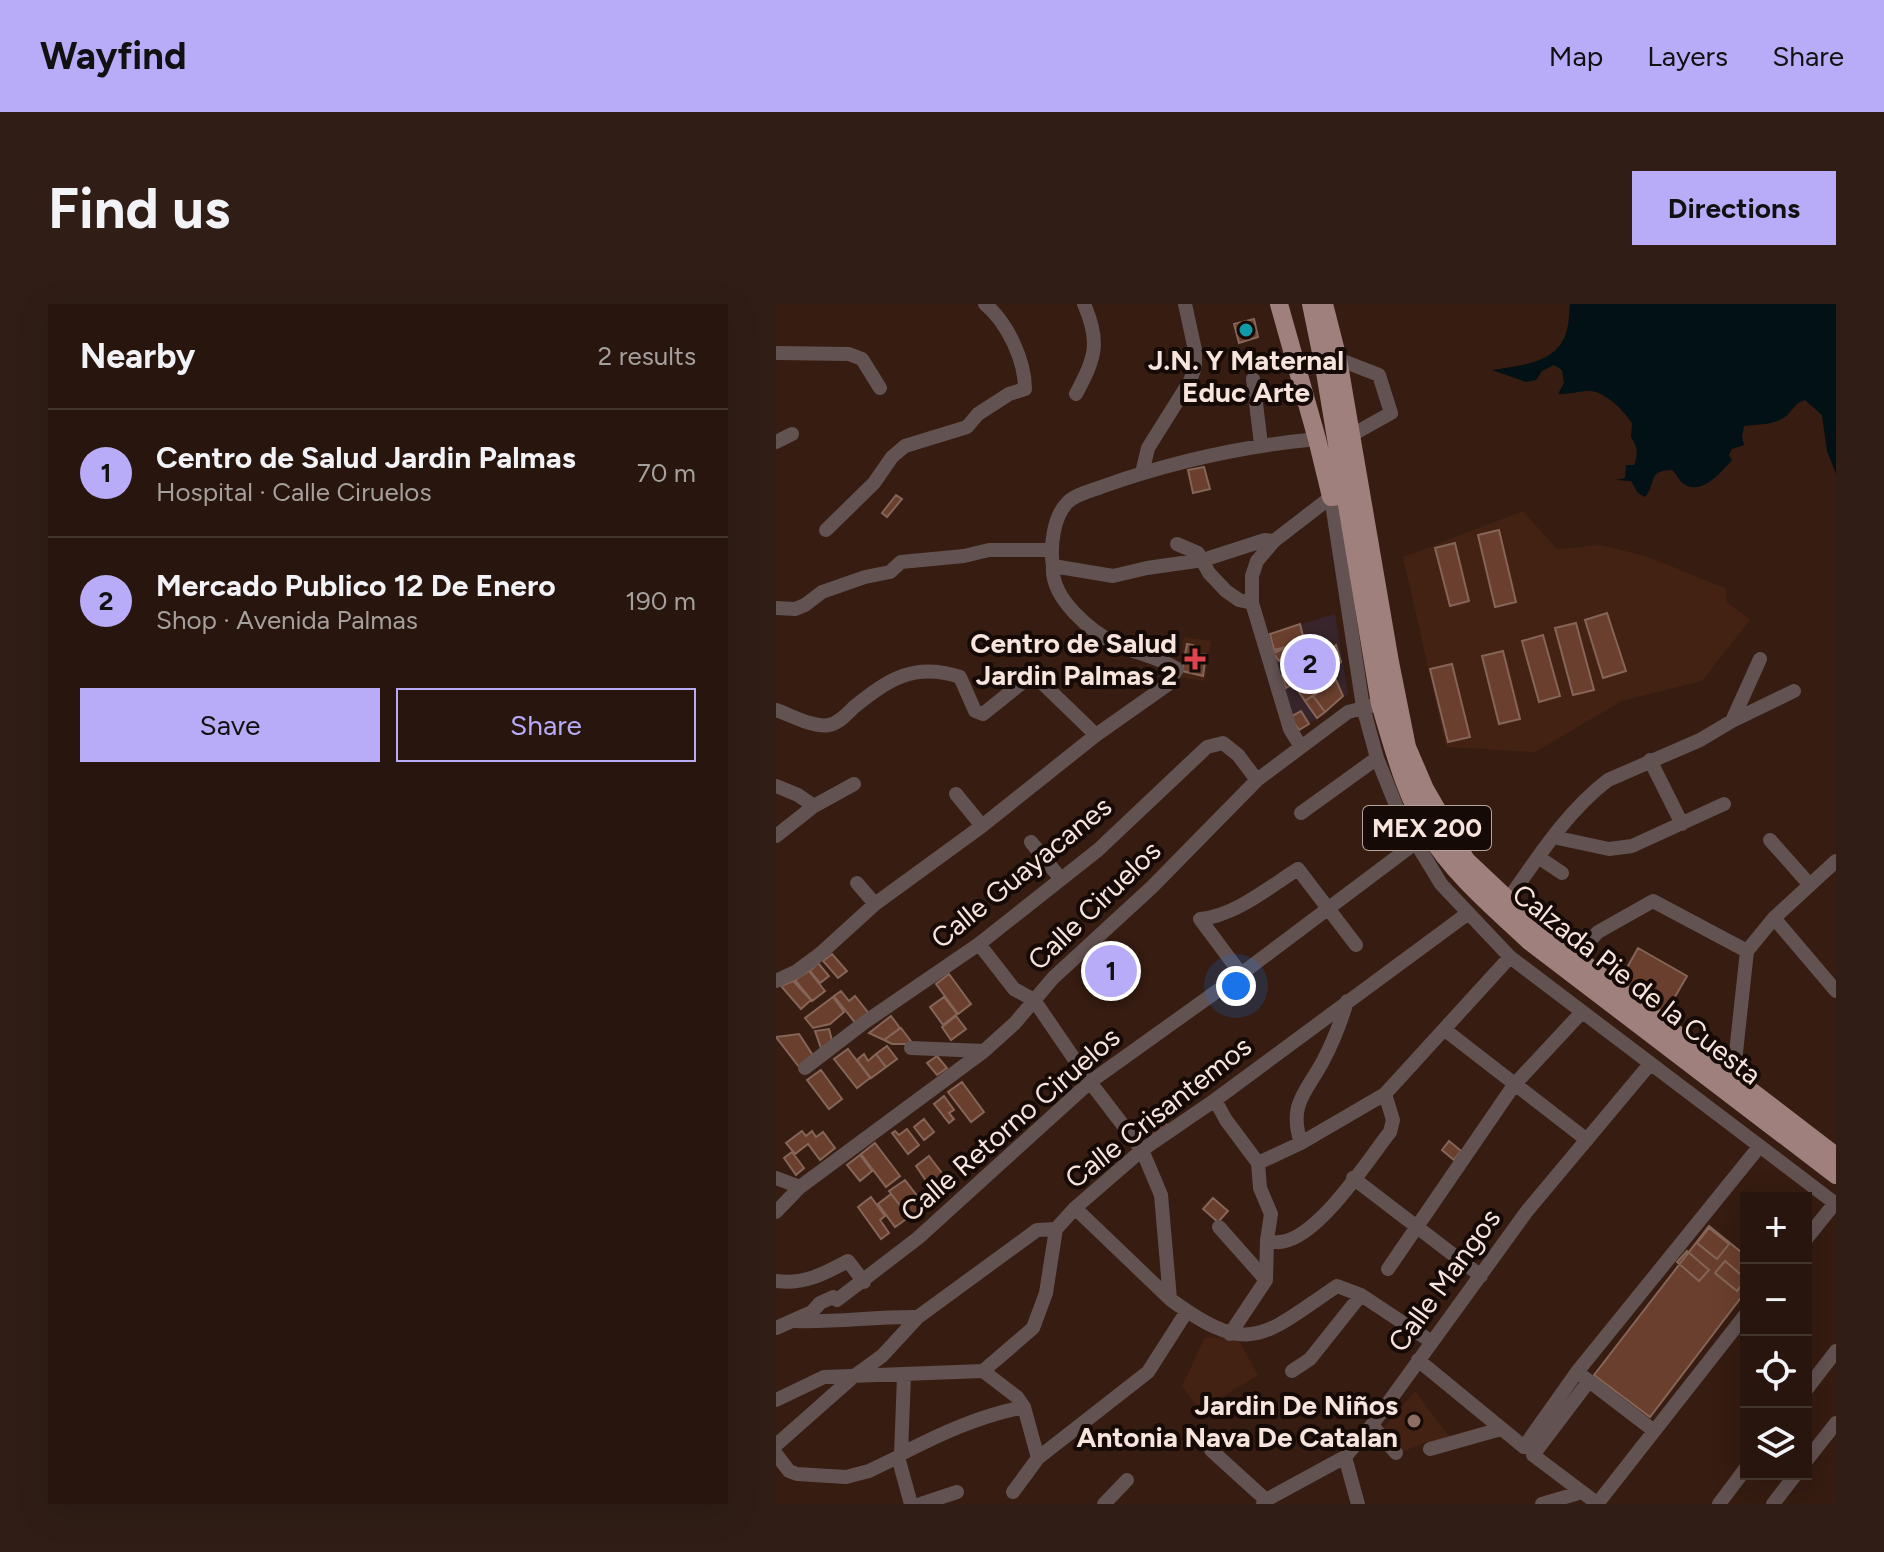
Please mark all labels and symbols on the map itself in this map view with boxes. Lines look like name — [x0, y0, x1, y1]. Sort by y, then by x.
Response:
marker: J.N. Y Maternal Educ Arte — [1237, 321, 1255, 339]
place label: J.N. Y Maternal Educ Arte — [1148, 343, 1344, 409]
place label: Centro de Salud Jardin Palmas 2 — [970, 626, 1177, 692]
pin: 2 — [1284, 634, 1336, 694]
marker: Centro de Salud Jardin Palmas 2 — [1184, 648, 1206, 670]
street label: Calle Guayacanes — [924, 789, 1118, 955]
road number: MEX 200 — [1363, 806, 1491, 850]
street label: Calle Ciruelos — [1021, 833, 1167, 977]
street label: Calzada Pie de la Cuesta — [1506, 876, 1768, 1092]
pin: 1 — [1085, 941, 1137, 1001]
your location — [1216, 966, 1256, 1006]
street label: Calle Retorno Ciruelos — [893, 1020, 1127, 1228]
street label: Calle Crisantemos — [1058, 1029, 1258, 1195]
street label: Calle Mangos — [1381, 1202, 1507, 1358]
place label: Jardin De Niños Antonia Nava De Catalan — [1076, 1388, 1398, 1454]
marker: Jardin De Niños Antonia Nava De Catalan — [1405, 1412, 1423, 1430]

